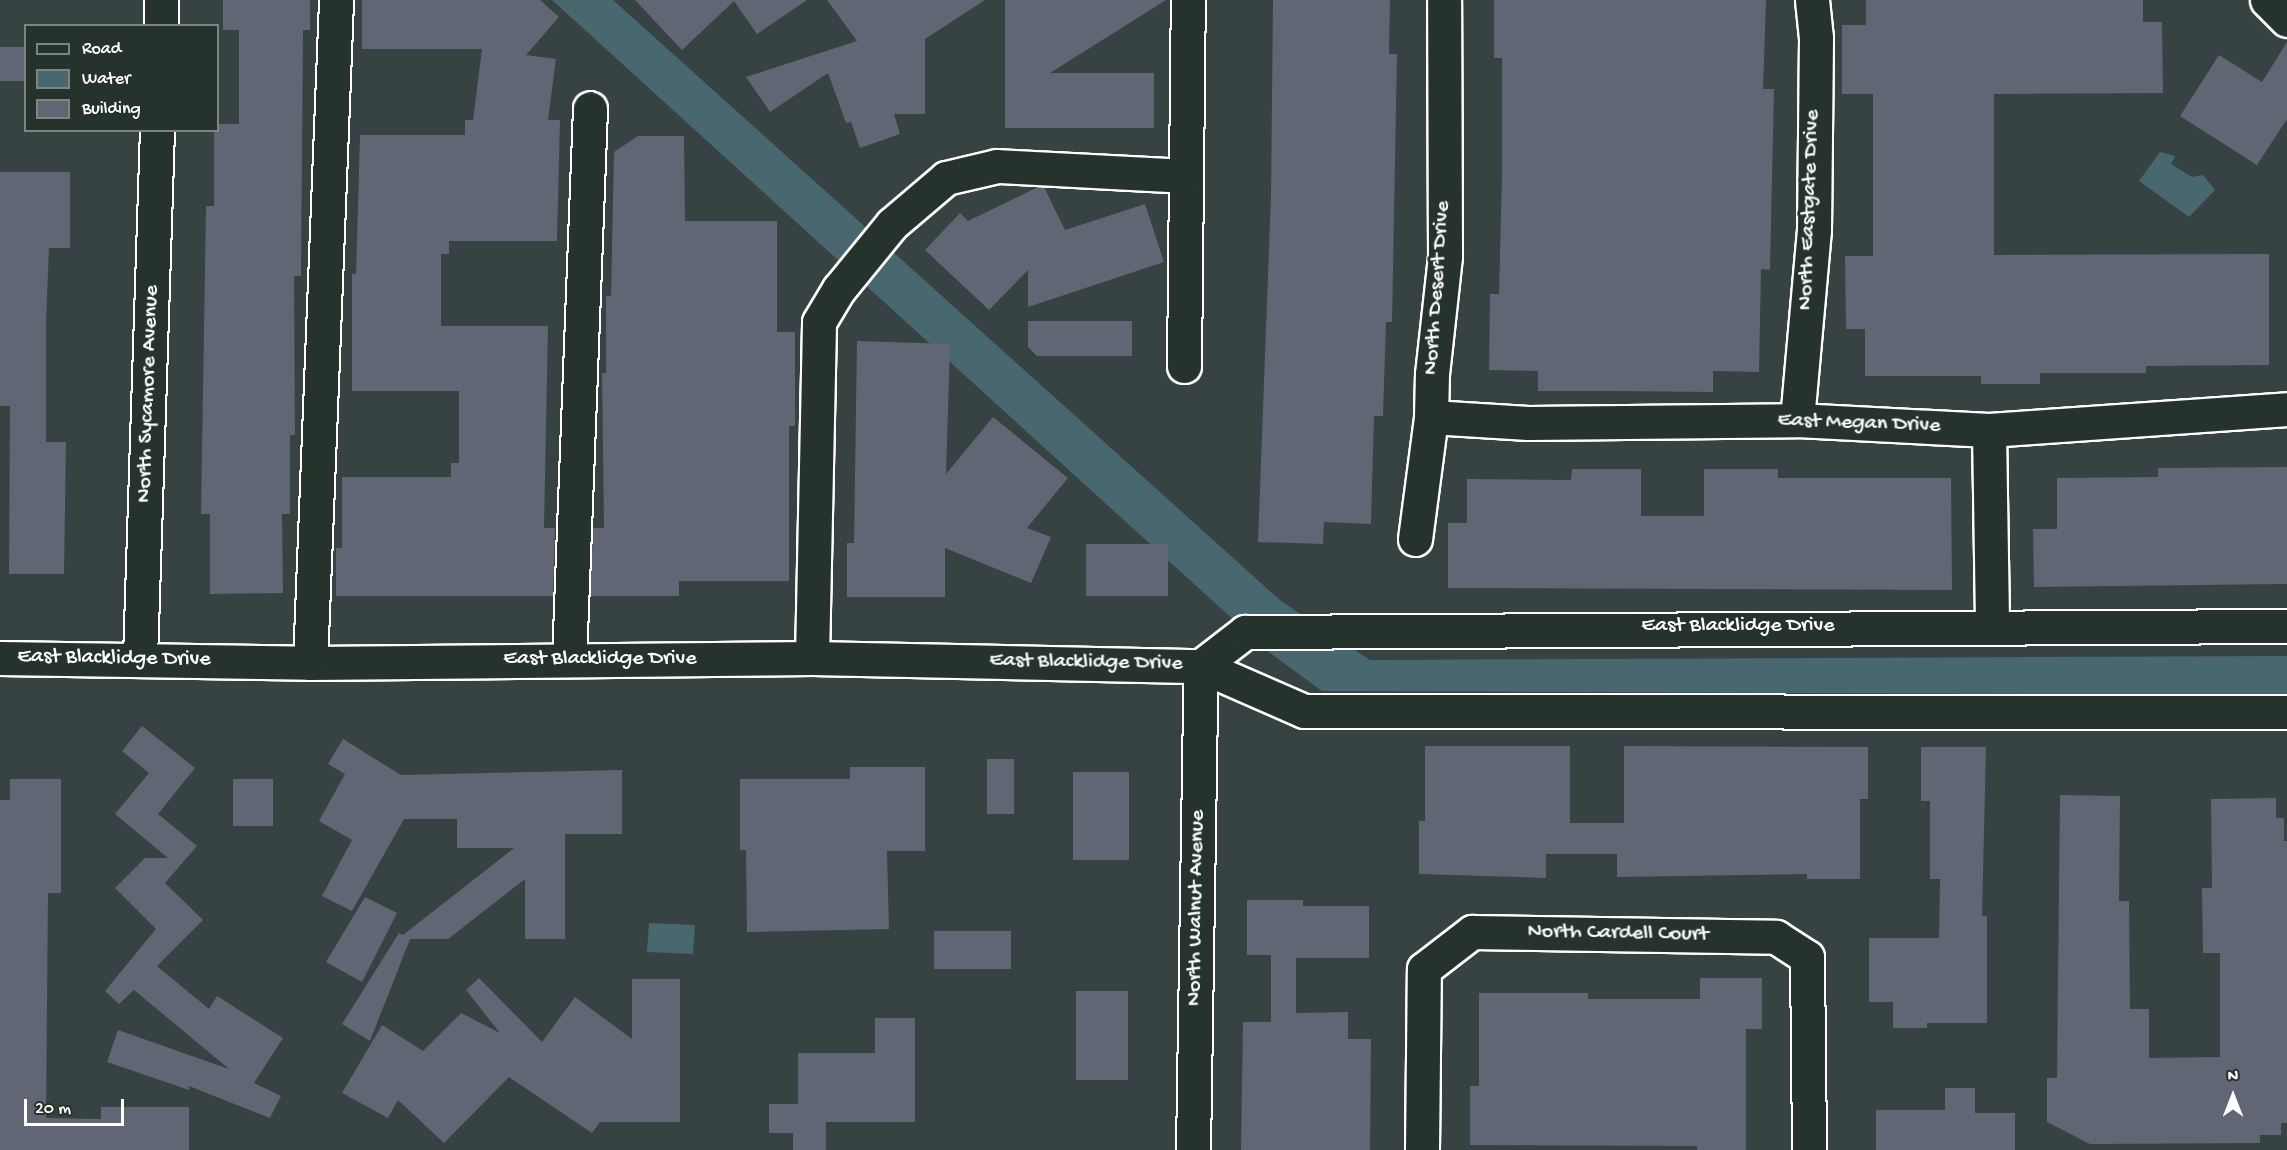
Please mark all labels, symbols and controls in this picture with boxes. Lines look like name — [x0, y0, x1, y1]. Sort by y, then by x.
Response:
legend — [24, 24, 219, 132]
text: Road — [82, 39, 121, 60]
text: Water — [82, 69, 130, 90]
text: Building — [82, 99, 141, 120]
street label: North Eastgate Drive — [1793, 109, 1827, 311]
street label: North Desert Drive — [1419, 200, 1457, 376]
street label: North Sycamore Avenue — [132, 285, 166, 503]
street label: East Megan Drive — [1777, 408, 1941, 440]
street label: East Blacklidge Drive — [1641, 614, 1835, 640]
street label: East Blacklidge Drive — [17, 644, 211, 674]
street label: East Blacklidge Drive — [503, 647, 697, 673]
street label: East Blacklidge Drive — [989, 648, 1183, 678]
street label: North Walnut Avenue — [1182, 810, 1212, 1006]
street label: North Cardell Court — [1527, 919, 1709, 949]
north arrow — [2203, 1066, 2263, 1126]
text: N — [2228, 1068, 2238, 1087]
scale bar — [27, 1087, 128, 1125]
text: 20 m — [35, 1099, 71, 1120]

